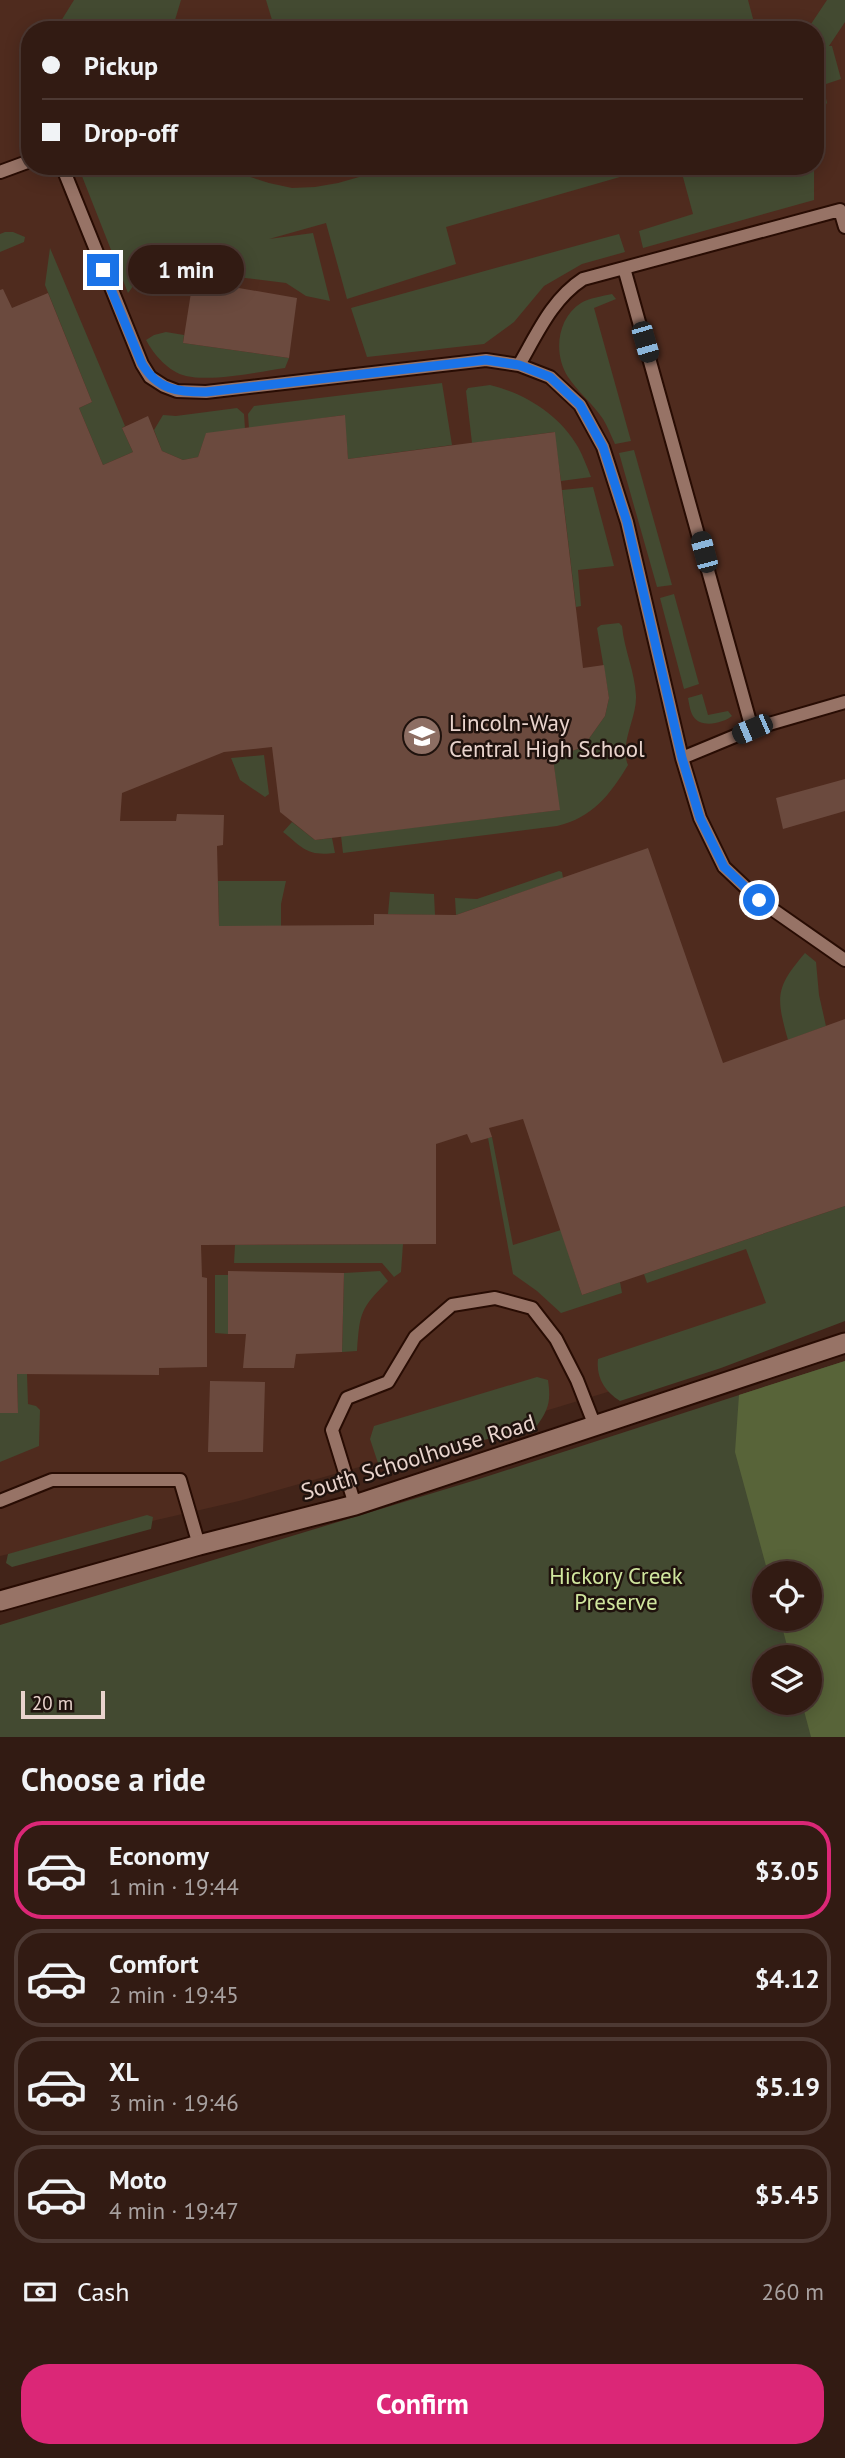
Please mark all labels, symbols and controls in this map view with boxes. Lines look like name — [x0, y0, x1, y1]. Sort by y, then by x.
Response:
text: Pickup — [84, 49, 158, 82]
text: Drop-off — [84, 116, 178, 149]
callout: 1 min — [128, 246, 243, 294]
route end — [87, 254, 119, 286]
text: 1 min — [158, 255, 214, 284]
car — [630, 319, 661, 365]
car — [689, 529, 720, 575]
place label: Lincoln-Way Central High School — [449, 708, 645, 763]
car — [729, 711, 776, 747]
school or university icon: Lincoln-Way Central High School — [401, 715, 443, 757]
route start — [743, 884, 775, 916]
street label: South Schoolhouse Road — [297, 1407, 539, 1506]
park label: Hickory Creek Preserve — [549, 1561, 683, 1616]
map controls — [752, 1561, 822, 1715]
button: locate — [752, 1561, 822, 1631]
button: layers — [752, 1645, 822, 1715]
scale bar — [21, 1688, 105, 1720]
text: 20 m — [32, 1691, 73, 1715]
text: Choose a ride — [21, 1758, 206, 1800]
icon: car — [25, 1839, 88, 1902]
text: Economy — [109, 1839, 209, 1872]
text: $3.05 — [755, 1854, 820, 1887]
text: 1 min · 19:44 — [109, 1872, 239, 1901]
icon: car — [25, 1947, 88, 2010]
text: Comfort — [109, 1947, 199, 1980]
text: $4.12 — [755, 1962, 820, 1995]
text: 2 min · 19:45 — [109, 1980, 239, 2009]
icon: car — [25, 2055, 88, 2118]
text: XL — [109, 2055, 139, 2088]
text: $5.19 — [755, 2070, 820, 2103]
text: 3 min · 19:46 — [109, 2088, 239, 2117]
icon: car — [25, 2163, 88, 2226]
text: Moto — [109, 2163, 167, 2196]
text: $5.45 — [755, 2178, 820, 2211]
text: 4 min · 19:47 — [109, 2196, 239, 2225]
icon: cash — [21, 2273, 59, 2311]
text: Cash — [77, 2275, 129, 2308]
text: 260 m — [762, 2277, 824, 2306]
button: Confirm — [21, 2364, 824, 2444]

